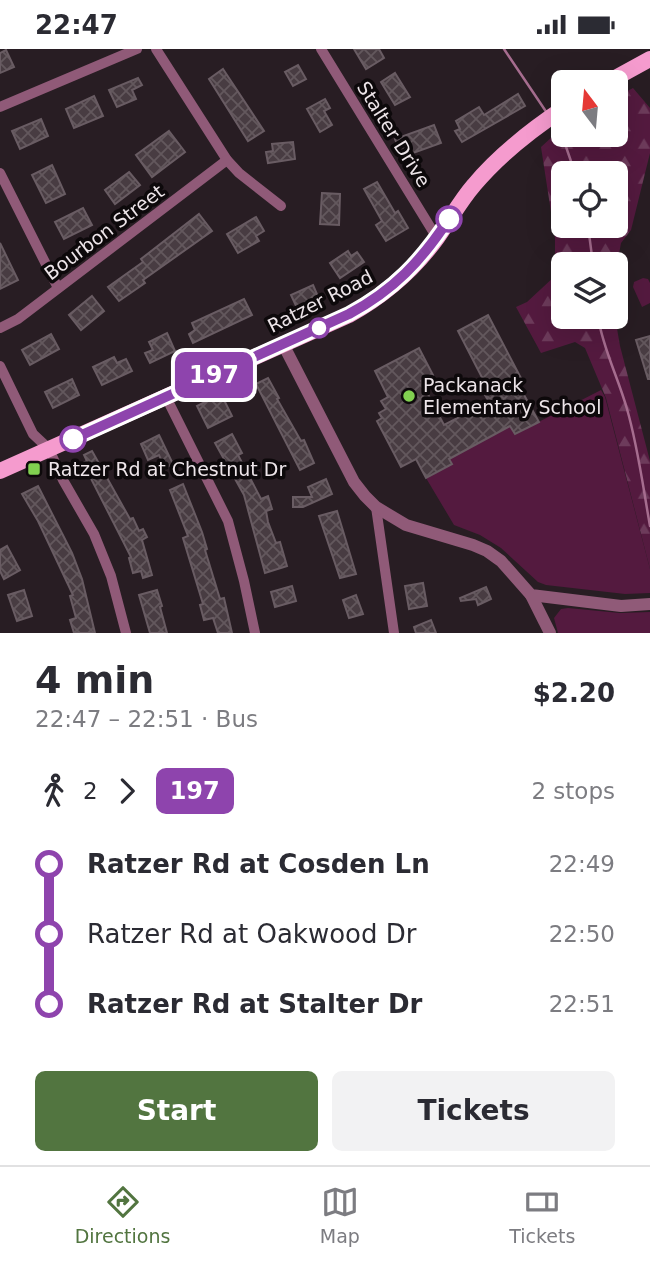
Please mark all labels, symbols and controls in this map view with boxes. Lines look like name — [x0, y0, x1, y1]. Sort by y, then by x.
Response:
text: 22:47 — [35, 10, 118, 40]
north arrow — [551, 70, 628, 147]
map controls — [551, 70, 628, 329]
street label: Stalter Drive — [353, 77, 435, 191]
button: locate — [551, 161, 628, 238]
street label: Bourbon Street — [40, 180, 168, 284]
unlabelled marker — [436, 206, 462, 232]
button: layers — [551, 252, 628, 329]
street label: Ratzer Road — [264, 265, 376, 337]
unlabelled marker — [309, 318, 329, 338]
line badge: 197 — [174, 352, 254, 398]
text: 197 — [189, 361, 239, 389]
place label: Packanack Elementary School — [423, 374, 601, 418]
marker: Packanack Elementary School — [401, 388, 417, 404]
unlabelled marker — [60, 426, 86, 452]
place label: Ratzer Rd at Chestnut Dr — [48, 458, 286, 480]
marker: Ratzer Rd at Chestnut Dr — [26, 461, 42, 477]
text: 4 min — [35, 658, 154, 702]
text: $2.20 — [533, 678, 615, 708]
text: 22:47 – 22:51 · Bus — [35, 706, 258, 732]
icon: walk — [35, 772, 73, 810]
icon: forward — [108, 772, 146, 810]
text: 197 — [170, 777, 220, 805]
text: 2 — [83, 778, 98, 804]
text: 2 stops — [531, 778, 615, 804]
text: Ratzer Rd at Cosden Ln — [87, 849, 430, 879]
text: 22:49 — [549, 851, 615, 877]
text: Ratzer Rd at Oakwood Dr — [87, 919, 416, 949]
text: 22:50 — [549, 921, 615, 947]
text: Ratzer Rd at Stalter Dr — [87, 989, 422, 1019]
text: 22:51 — [549, 991, 615, 1017]
button: Start — [35, 1071, 318, 1151]
button: Tickets — [332, 1071, 615, 1151]
tab: Directions — [75, 1183, 170, 1247]
tab: Map — [320, 1183, 360, 1247]
tab: Tickets — [509, 1183, 575, 1247]

